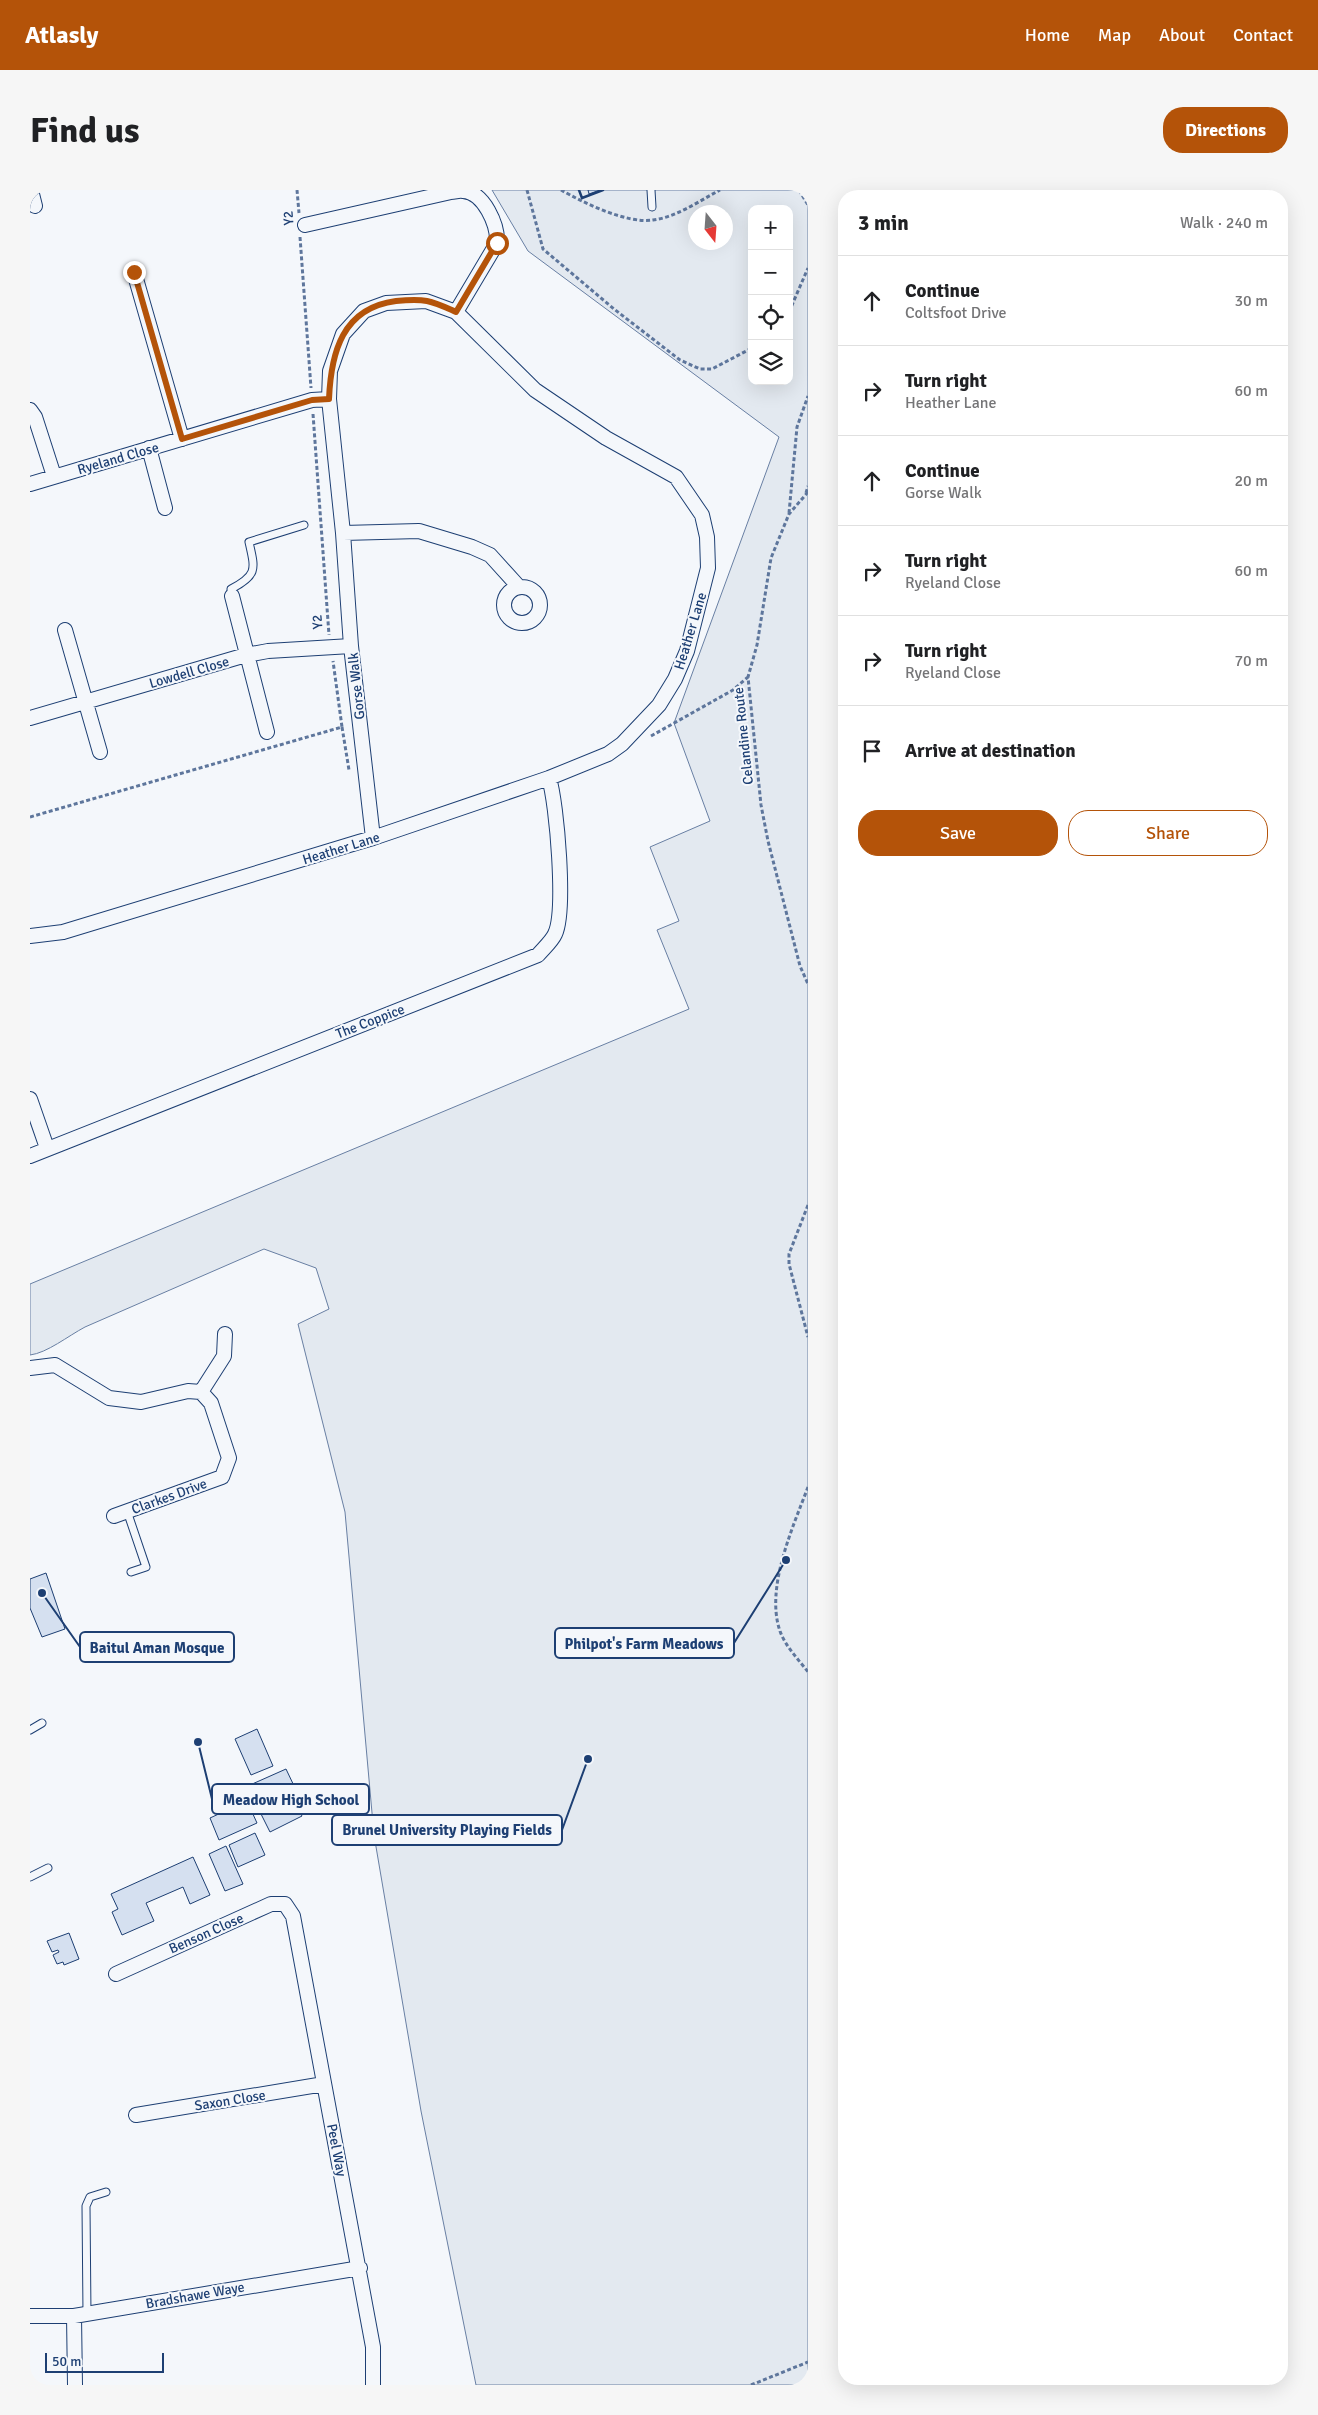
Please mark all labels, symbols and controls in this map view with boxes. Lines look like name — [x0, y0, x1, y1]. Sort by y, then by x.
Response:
text: Atlasly — [25, 20, 98, 50]
text: Home — [1025, 24, 1070, 46]
text: Map — [1098, 24, 1131, 46]
text: About — [1159, 24, 1205, 46]
text: Contact — [1233, 24, 1293, 46]
button: Directions — [1163, 107, 1288, 153]
text: Find us — [30, 109, 140, 152]
north arrow — [688, 205, 733, 250]
map controls — [748, 205, 793, 385]
button: + — [748, 205, 793, 250]
street label: Y2 — [280, 210, 297, 226]
text: 3 min — [858, 210, 909, 236]
text: Walk · 240 m — [1180, 213, 1268, 233]
route start — [486, 232, 509, 255]
button: − — [748, 250, 793, 295]
route end — [123, 261, 146, 284]
text: Continue — [905, 279, 980, 303]
icon: ahead — [858, 287, 886, 315]
text: 30 m — [1234, 291, 1268, 311]
button: locate — [748, 295, 793, 340]
text: Coltsfoot Drive — [905, 303, 1007, 323]
button: layers — [748, 340, 793, 385]
text: Turn right — [905, 369, 987, 393]
icon: right — [858, 377, 886, 405]
text: 60 m — [1234, 381, 1268, 401]
text: Heather Lane — [905, 393, 997, 413]
street label: Ryeland Close — [75, 439, 161, 478]
text: Continue — [905, 459, 980, 483]
icon: ahead — [858, 467, 886, 495]
text: 20 m — [1234, 471, 1268, 491]
text: Gorse Walk — [905, 483, 982, 503]
text: Turn right — [905, 549, 987, 573]
icon: right — [858, 557, 886, 585]
text: 60 m — [1234, 561, 1268, 581]
text: Ryeland Close — [905, 573, 1001, 593]
street label: Heather Lane — [671, 590, 710, 672]
street label: Y2 — [308, 614, 327, 630]
text: Turn right — [905, 639, 987, 663]
icon: right — [858, 647, 886, 675]
text: 70 m — [1234, 651, 1268, 671]
street label: Gorse Walk — [345, 652, 368, 720]
street label: Lowdell Close — [147, 653, 231, 692]
text: Ryeland Close — [905, 663, 1001, 683]
street label: Celandine Route — [730, 686, 757, 786]
icon: arrive — [858, 737, 886, 765]
text: Arrive at destination — [905, 739, 1076, 763]
button: Save — [858, 810, 1058, 856]
button: Share — [1068, 810, 1268, 856]
street label: Heather Lane — [300, 829, 382, 868]
street label: The Coppice — [333, 1001, 407, 1042]
street label: Clarkes Drive — [129, 1475, 209, 1518]
callout: Philpot's Farm Meadows — [555, 1628, 734, 1658]
callout: Baitul Aman Mosque — [80, 1632, 234, 1662]
text: Philpot's Farm Meadows — [564, 1635, 724, 1653]
text: Baitul Aman Mosque — [90, 1639, 224, 1657]
callout: Meadow High School — [212, 1784, 369, 1814]
text: Meadow High School — [223, 1791, 359, 1809]
callout: Brunel University Playing Fields — [332, 1815, 562, 1845]
text: Brunel University Playing Fields — [342, 1821, 552, 1839]
street label: Benson Close — [166, 1909, 246, 1958]
street label: Saxon Close — [193, 2086, 267, 2115]
street label: Peel Way — [323, 2122, 350, 2178]
street label: Bradshawe Waye — [144, 2278, 246, 2313]
scale bar — [45, 2350, 164, 2373]
text: 50 m — [52, 2353, 81, 2370]

